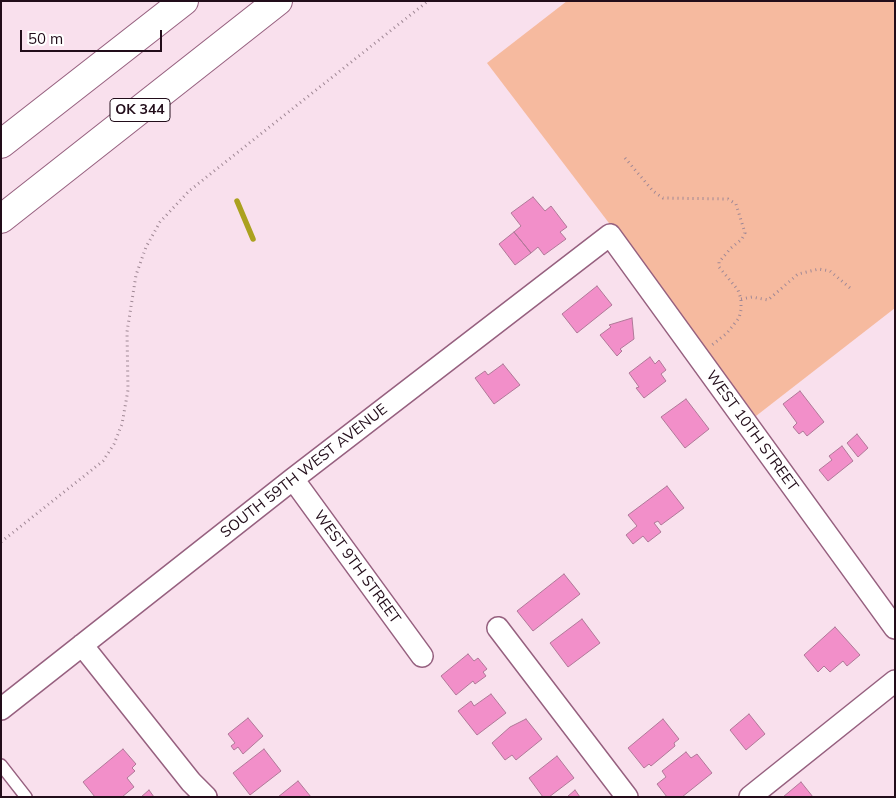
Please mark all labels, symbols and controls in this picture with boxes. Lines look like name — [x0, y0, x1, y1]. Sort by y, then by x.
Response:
scale bar — [22, 20, 165, 52]
text: 50 m — [28, 29, 63, 48]
road number: OK 344 — [110, 98, 170, 122]
street label: WEST 10TH STREET — [702, 367, 802, 495]
street label: SOUTH 59TH WEST AVENUE — [217, 400, 391, 542]
street label: WEST 9TH STREET — [310, 507, 404, 627]

